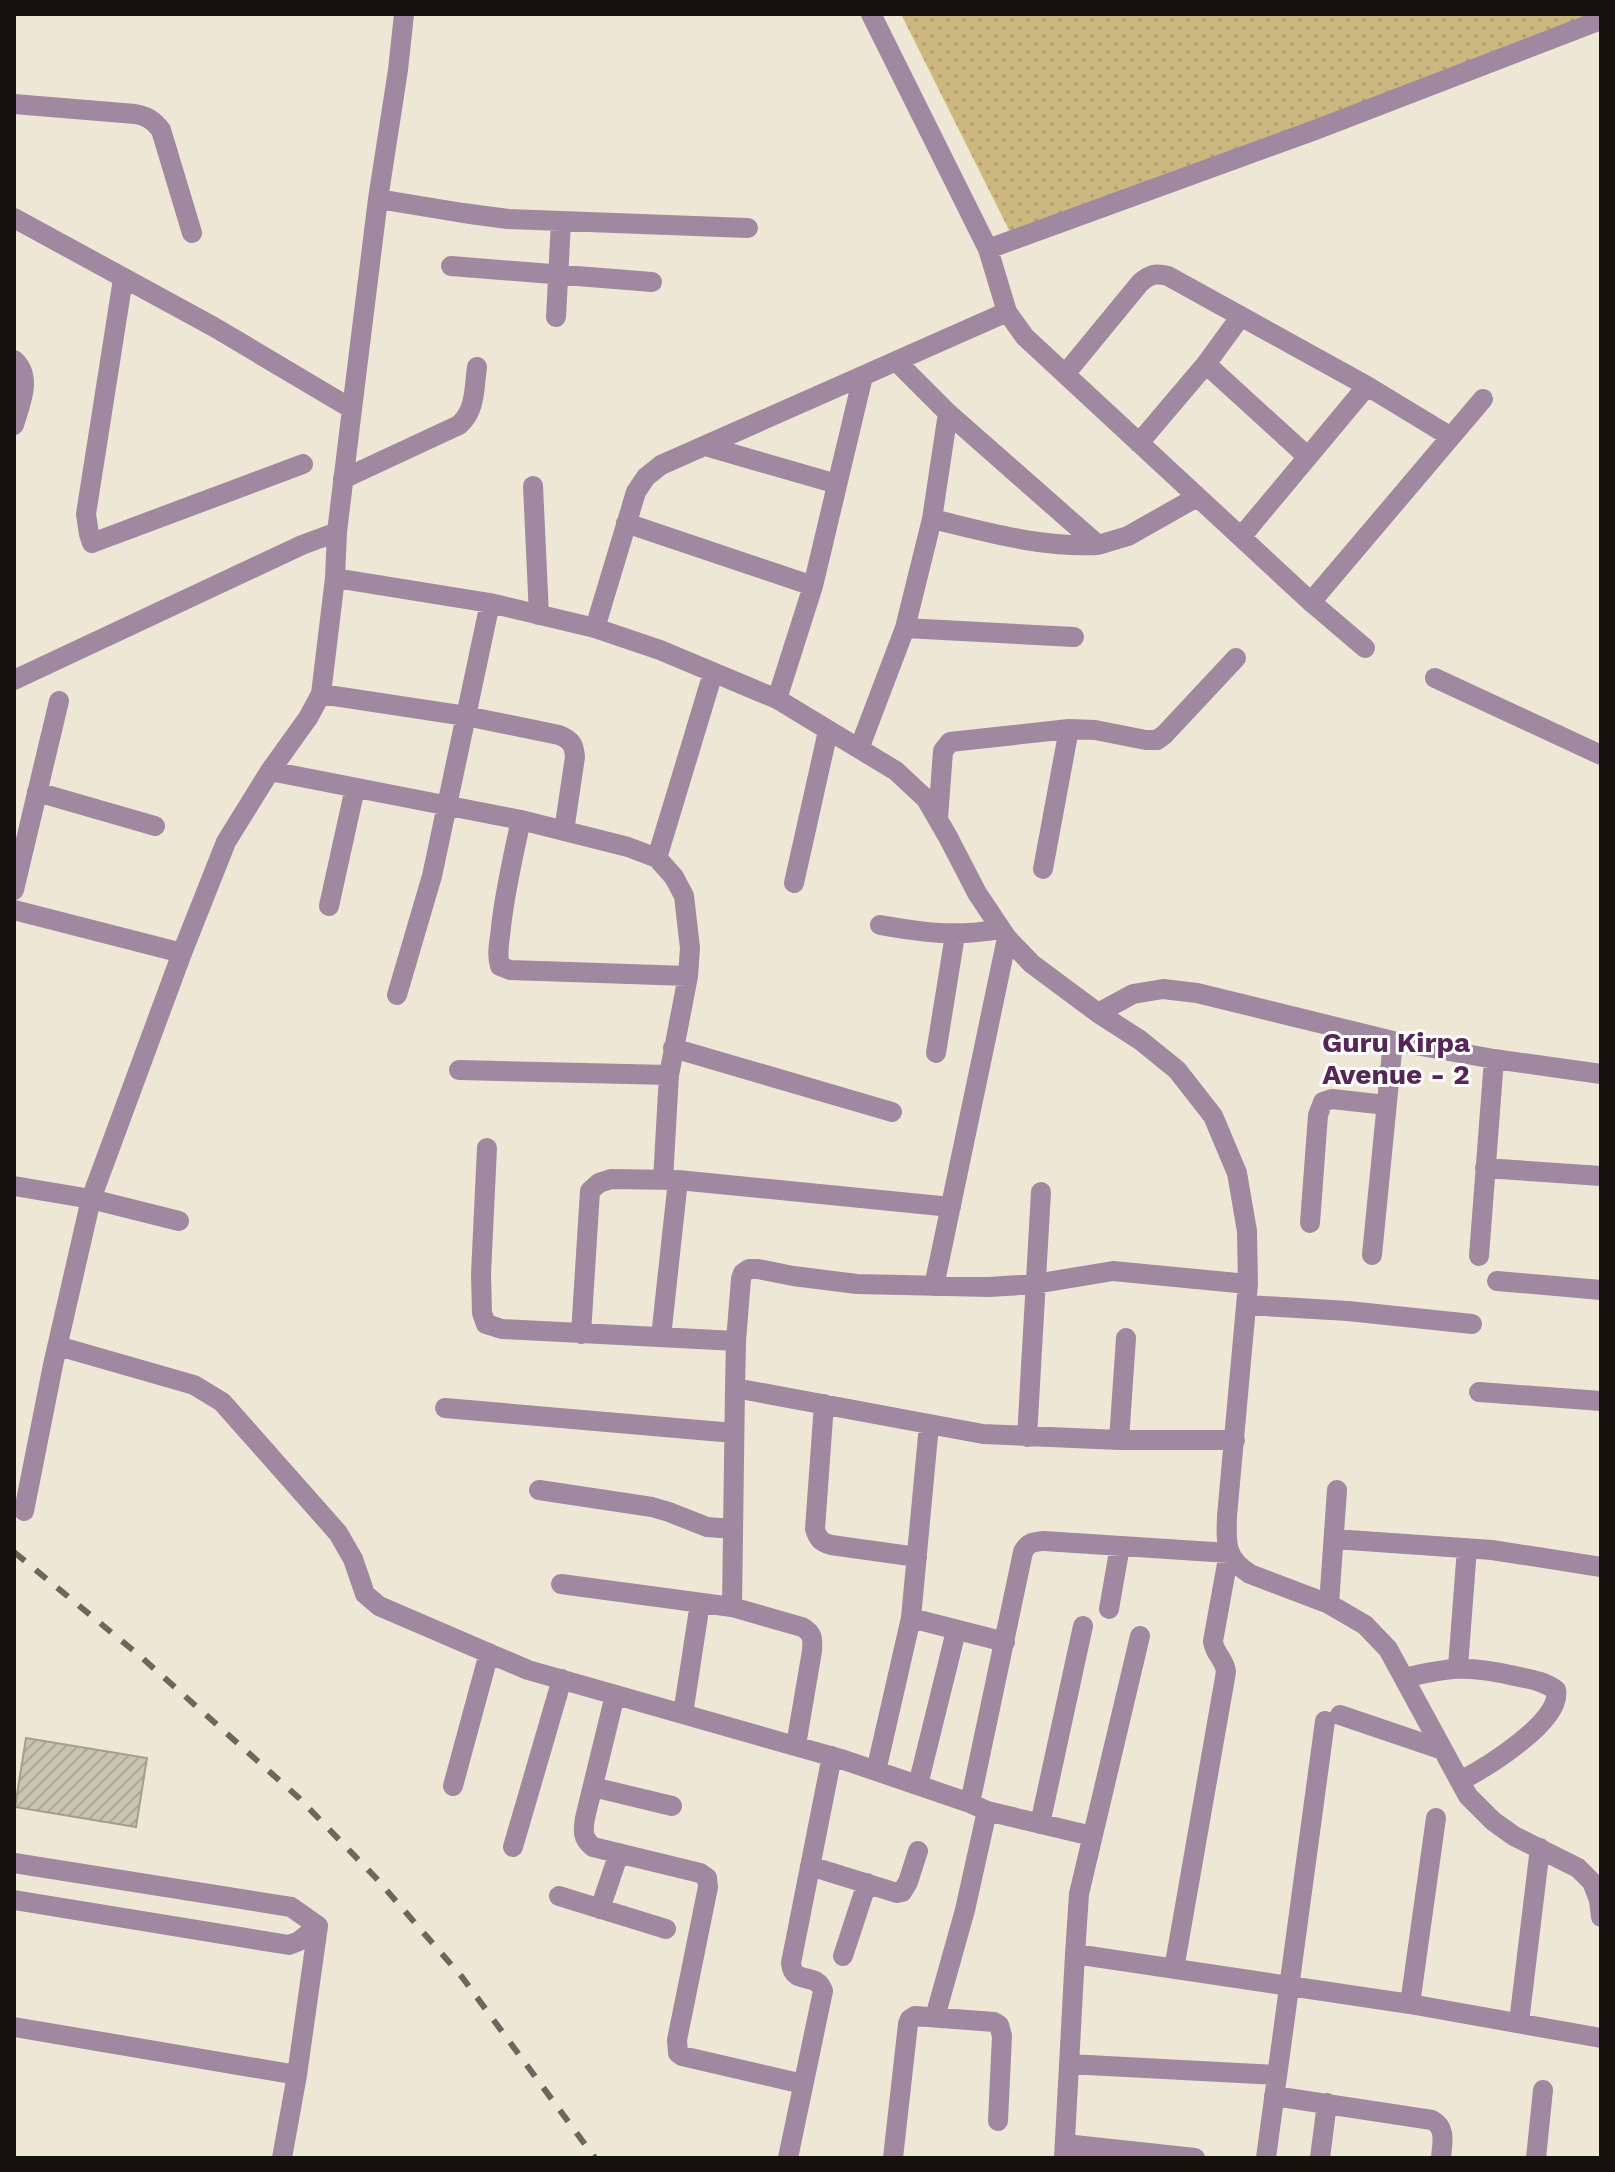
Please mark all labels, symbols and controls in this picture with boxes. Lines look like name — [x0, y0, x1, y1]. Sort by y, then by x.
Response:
district label: Guru Kirpa Avenue - 2 — [1322, 1026, 1471, 1091]

